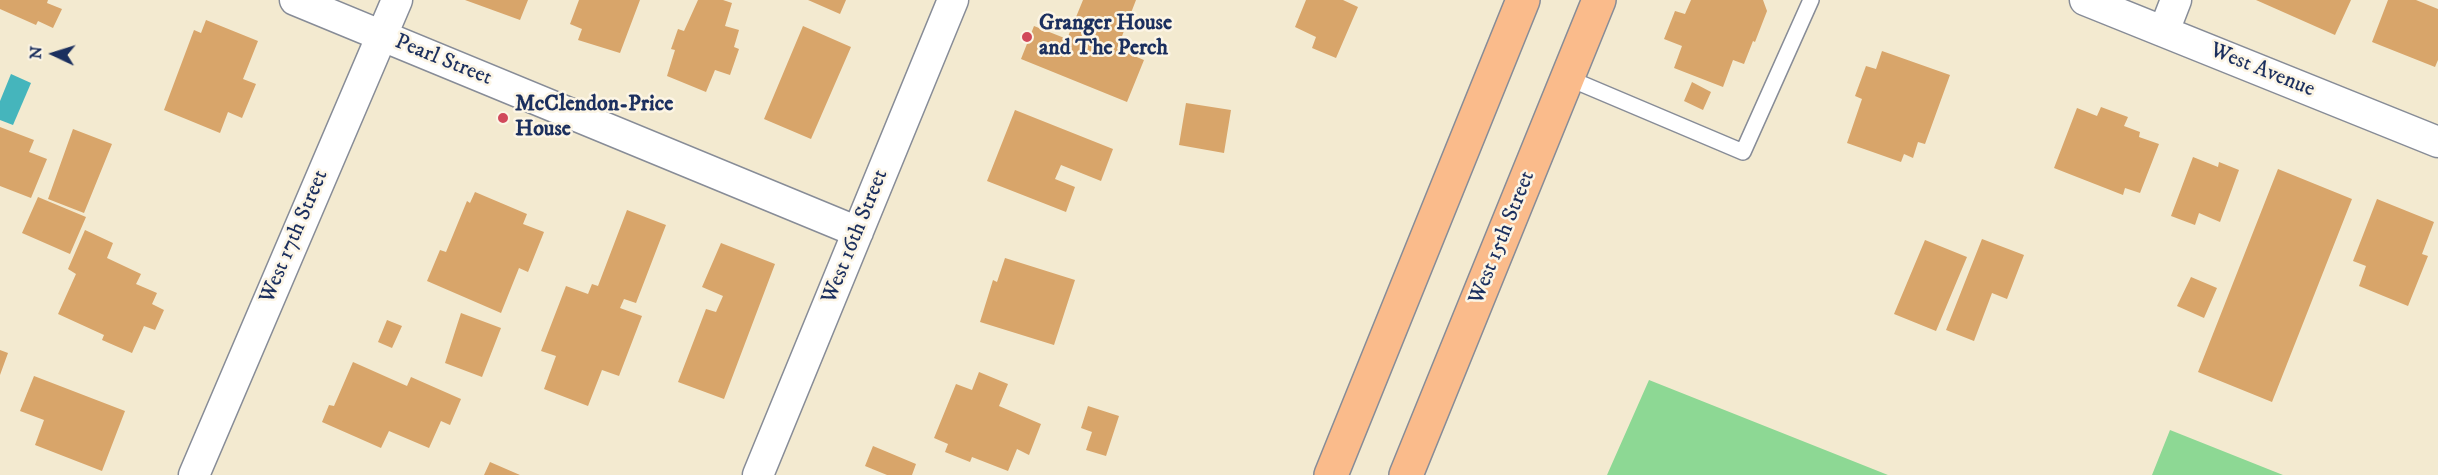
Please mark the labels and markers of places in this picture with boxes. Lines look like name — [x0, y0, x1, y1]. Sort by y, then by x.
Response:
place label: Granger House and The Perch — [1039, 11, 1172, 62]
marker: Granger House and The Perch — [1020, 30, 1034, 44]
place label: McClendon-Price House — [515, 92, 673, 144]
marker: McClendon-Price House — [496, 111, 510, 125]

